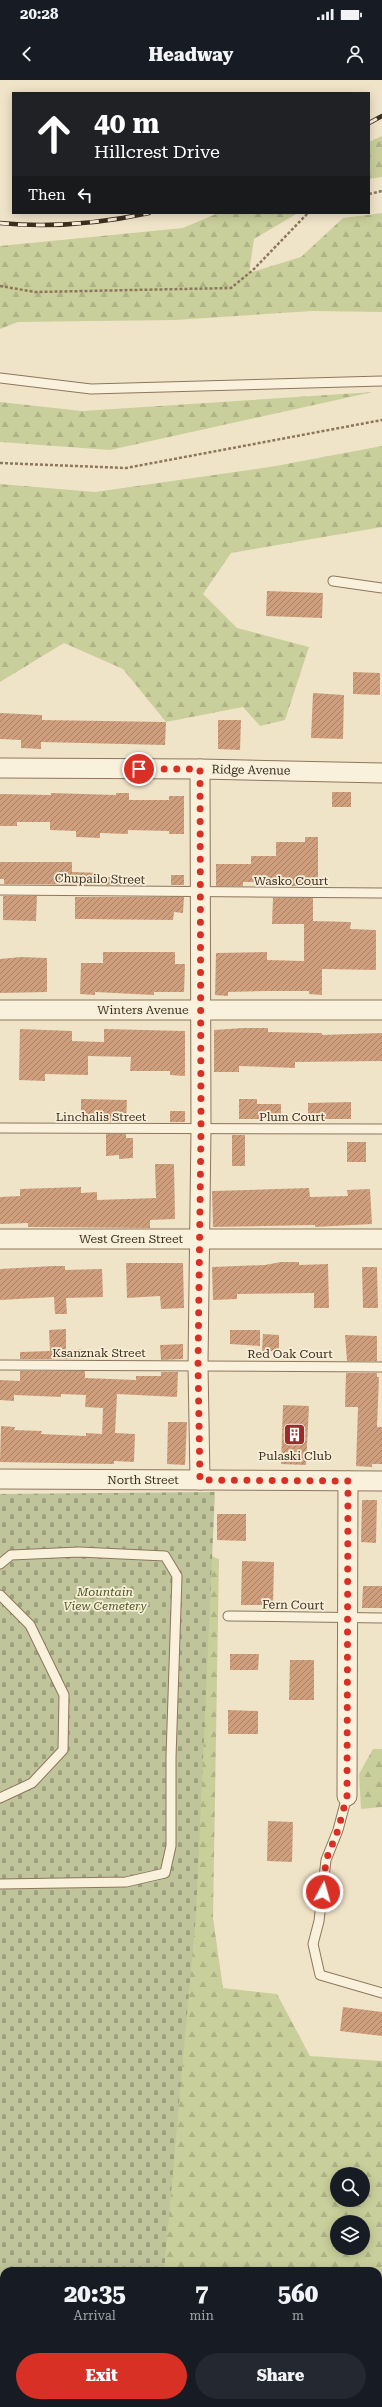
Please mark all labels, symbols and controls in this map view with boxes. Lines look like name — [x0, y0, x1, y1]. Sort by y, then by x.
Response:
text: 20:28 — [20, 5, 58, 23]
icon: back — [16, 43, 38, 65]
icon: person — [344, 43, 366, 65]
text: Headway — [148, 44, 234, 65]
text: 40 m — [94, 107, 159, 140]
icon: ahead — [28, 108, 80, 160]
text: Hillcrest Drive — [94, 141, 220, 162]
icon: left — [74, 184, 96, 206]
text: Then — [28, 186, 66, 204]
pin — [122, 752, 156, 786]
icon: arrive — [128, 758, 150, 780]
street label: Ridge Avenue — [211, 762, 291, 778]
street label: Chupailo Street — [55, 871, 146, 887]
street label: Wasko Court — [254, 874, 329, 888]
street label: Winters Avenue — [97, 1003, 189, 1017]
street label: Linchalis Street — [56, 1110, 147, 1124]
street label: Plum Court — [259, 1110, 325, 1124]
street label: West Green Street — [79, 1232, 184, 1246]
street label: Ksanznak Street — [52, 1346, 146, 1360]
street label: Red Oak Court — [247, 1347, 333, 1361]
building icon: Pulaski Club — [282, 1422, 308, 1448]
place label: Pulaski Club — [258, 1449, 332, 1463]
street label: North Street — [107, 1473, 179, 1487]
park label: Mountain View Cemetery — [63, 1585, 147, 1613]
street label: Fern Court — [262, 1597, 325, 1613]
position arrow — [302, 1871, 344, 1913]
map controls — [330, 2167, 370, 2255]
button: search — [330, 2167, 370, 2207]
button: layers — [330, 2215, 370, 2255]
text: 20:35 — [64, 2280, 126, 2308]
text: 7 — [195, 2280, 208, 2308]
text: 560 — [278, 2280, 318, 2308]
text: Arrival — [74, 2308, 116, 2323]
text: min — [189, 2308, 214, 2323]
text: m — [292, 2308, 304, 2323]
button: Exit — [16, 2353, 187, 2399]
button: Share — [195, 2353, 366, 2399]

